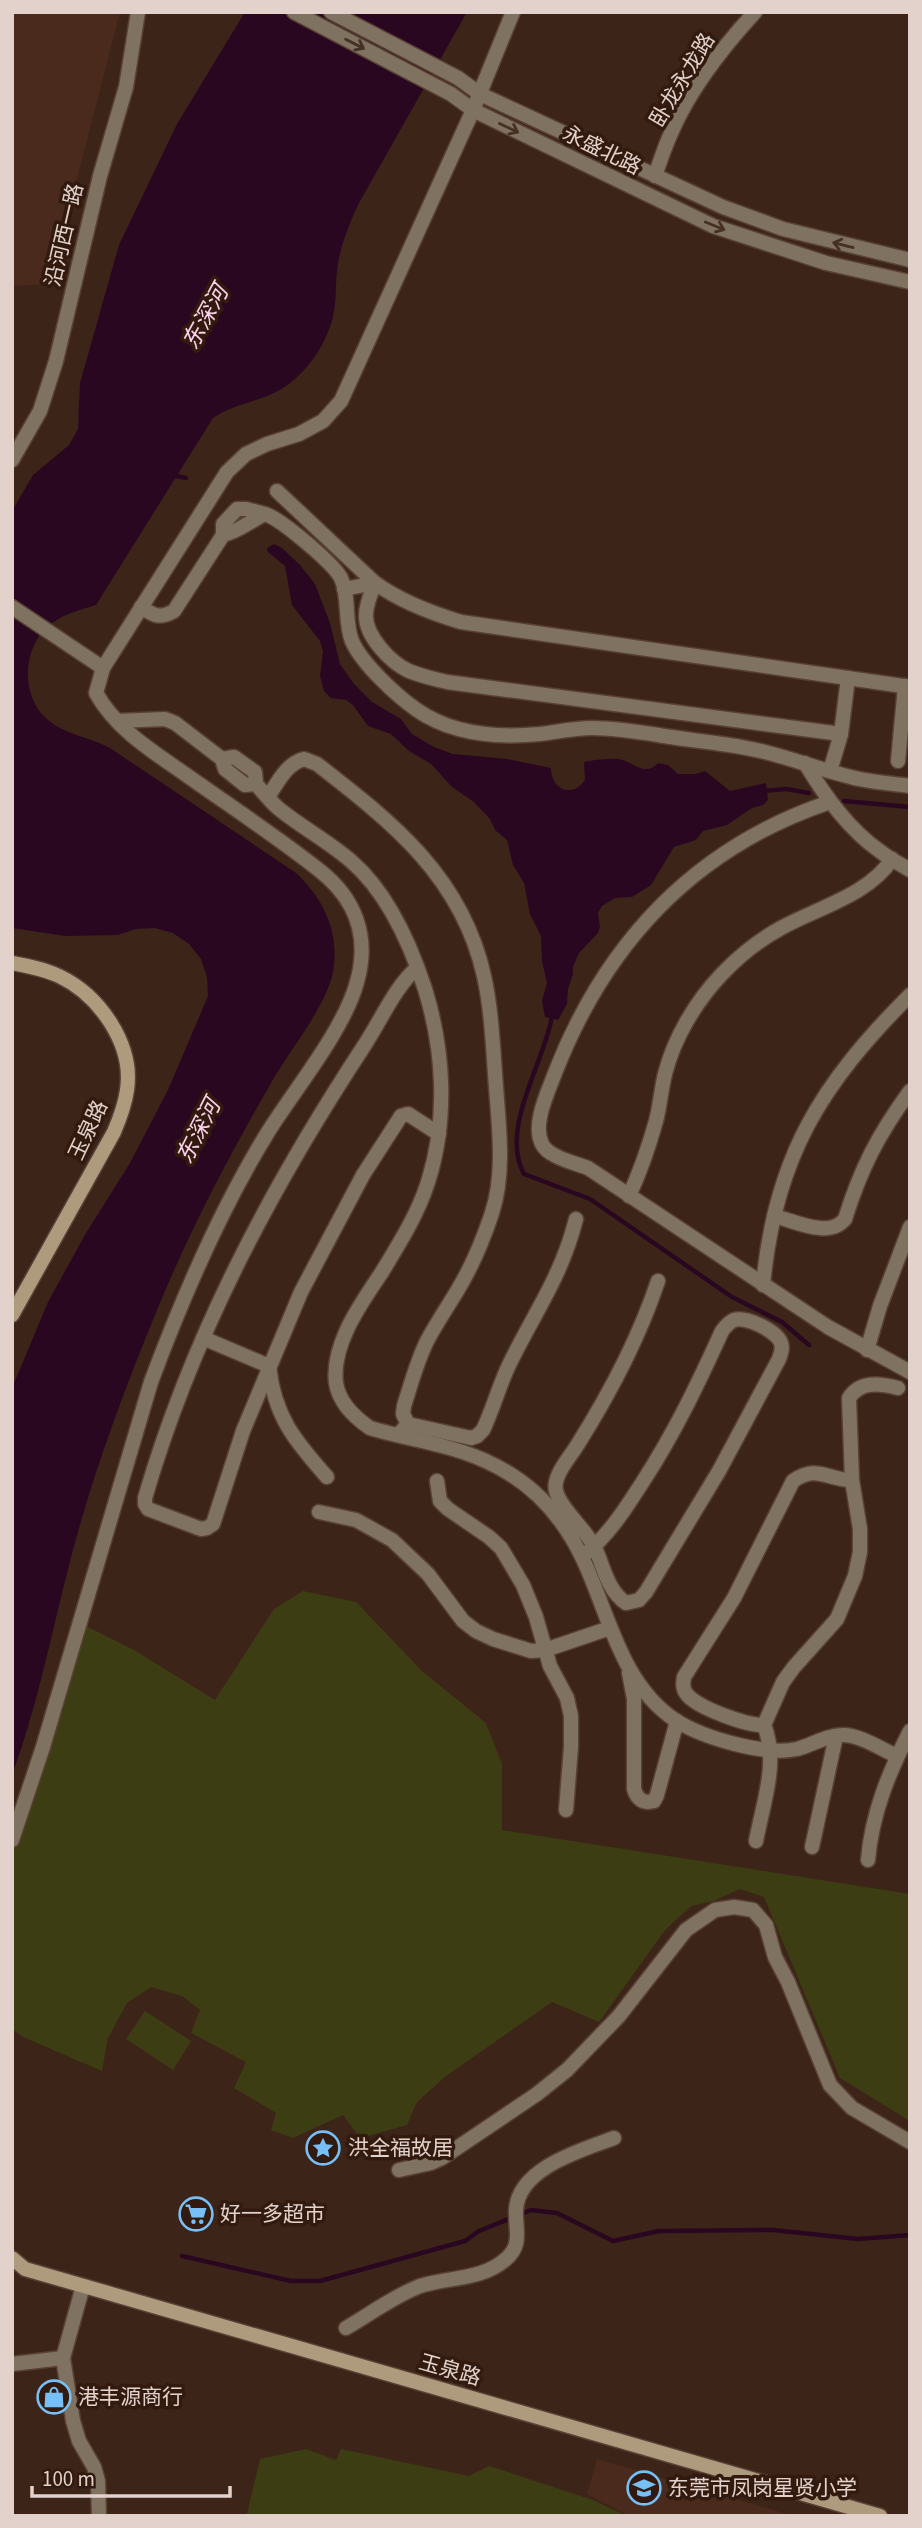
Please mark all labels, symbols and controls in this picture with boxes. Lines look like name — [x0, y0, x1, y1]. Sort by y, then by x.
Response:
street label: 卧龙永龙路 — [642, 27, 722, 133]
one-way arrow — [344, 37, 365, 51]
street label: 永盛北路 — [558, 118, 646, 182]
one-way arrow — [498, 122, 520, 135]
street label: 沿河西一路 — [38, 180, 90, 290]
one-way arrow — [704, 220, 725, 233]
one-way arrow — [832, 238, 855, 251]
water label: 东深河 — [174, 276, 239, 355]
water label: 东深河 — [168, 1089, 231, 1169]
street label: 玉泉路 — [61, 1095, 115, 1165]
place icon: 洪全福故居 — [304, 2129, 342, 2167]
place label: 洪全福故居 — [348, 2133, 453, 2163]
supermarket icon: 好一多超市 — [177, 2195, 215, 2233]
place label: 好一多超市 — [220, 2199, 325, 2229]
street label: 玉泉路 — [416, 2347, 484, 2393]
shop icon: 港丰源商行 — [35, 2378, 73, 2416]
place label: 港丰源商行 — [78, 2382, 183, 2412]
scale bar — [32, 2454, 229, 2498]
text: 100 m — [42, 2464, 95, 2494]
school or university icon: 东莞市凤岗星贤小学 — [625, 2469, 663, 2507]
place label: 东莞市凤岗星贤小学 — [668, 2473, 857, 2503]

